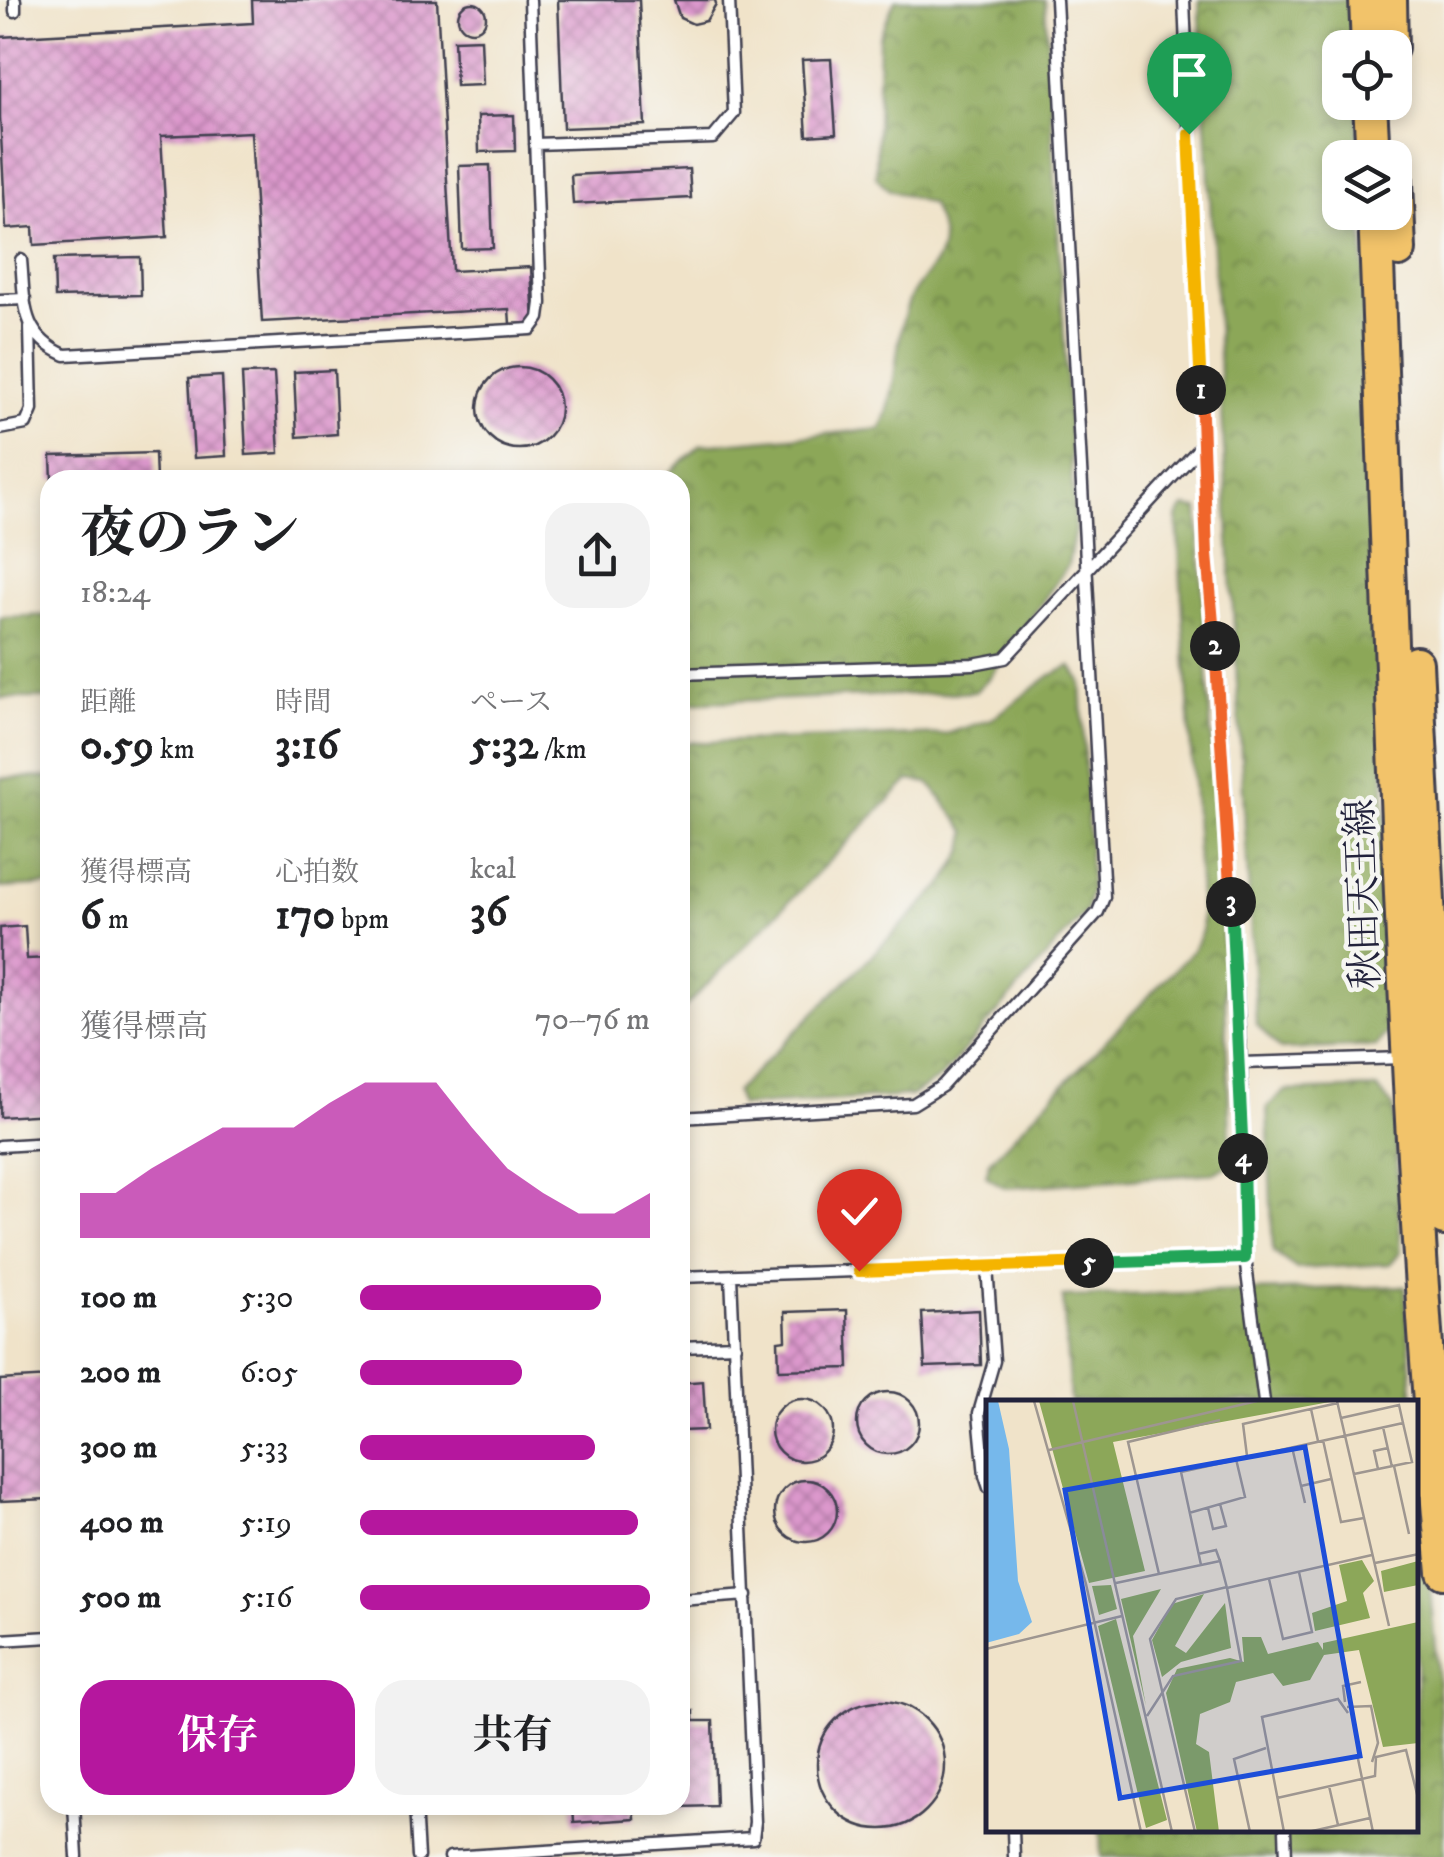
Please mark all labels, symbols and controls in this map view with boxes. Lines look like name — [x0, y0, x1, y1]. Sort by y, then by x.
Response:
map controls — [1322, 30, 1412, 230]
button: locate — [1322, 30, 1412, 120]
pin — [1147, 32, 1232, 135]
icon: arrive — [1162, 47, 1217, 102]
button: layers — [1322, 140, 1412, 230]
pin: 1 — [1176, 365, 1226, 415]
text: 1 — [1196, 372, 1206, 407]
text: 夜のラン — [80, 501, 300, 570]
button: share — [545, 503, 650, 608]
text: 18:24 — [80, 573, 150, 613]
pin: 2 — [1190, 621, 1240, 671]
text: 2 — [1208, 628, 1222, 663]
text: 距離 — [80, 685, 136, 720]
text: 時間 — [275, 685, 331, 720]
text: ペース — [470, 685, 553, 720]
text: 0.59 — [80, 720, 154, 772]
text: 3:16 — [275, 720, 339, 772]
text: 5:32 — [470, 720, 538, 772]
text: km — [154, 732, 195, 767]
text: /km — [538, 732, 587, 767]
street label: 秋田天王線 — [1337, 798, 1391, 990]
text: kcal — [470, 852, 516, 887]
text: 獲得標高 — [80, 855, 192, 890]
text: 心拍数 — [275, 855, 359, 890]
pin: 3 — [1206, 877, 1256, 927]
text: 3 — [1226, 884, 1236, 919]
text: 36 — [470, 887, 508, 939]
text: 6 — [80, 890, 102, 942]
text: 170 — [275, 890, 335, 942]
text: m — [102, 902, 129, 937]
text: bpm — [335, 902, 389, 937]
text: 70–76 m — [535, 1000, 650, 1040]
text: 獲得標高 — [80, 1008, 208, 1048]
pin: 4 — [1218, 1133, 1268, 1183]
text: 4 — [1235, 1140, 1251, 1175]
pin — [817, 1169, 902, 1272]
icon: check — [832, 1184, 887, 1239]
pin: 5 — [1064, 1238, 1114, 1288]
text: 5 — [1082, 1245, 1096, 1280]
text: 100 m — [80, 1278, 157, 1318]
text: 5:30 — [240, 1278, 293, 1318]
text: 200 m — [80, 1353, 161, 1393]
text: 6:05 — [240, 1353, 298, 1393]
inset map — [986, 1400, 1419, 1832]
text: 300 m — [80, 1428, 157, 1468]
text: 5:33 — [240, 1428, 288, 1468]
text: 400 m — [80, 1503, 164, 1543]
text: 5:19 — [240, 1503, 292, 1543]
text: 500 m — [80, 1578, 161, 1618]
text: 5:16 — [240, 1578, 293, 1618]
button: 保存 — [80, 1680, 355, 1795]
button: 共有 — [375, 1680, 650, 1795]

